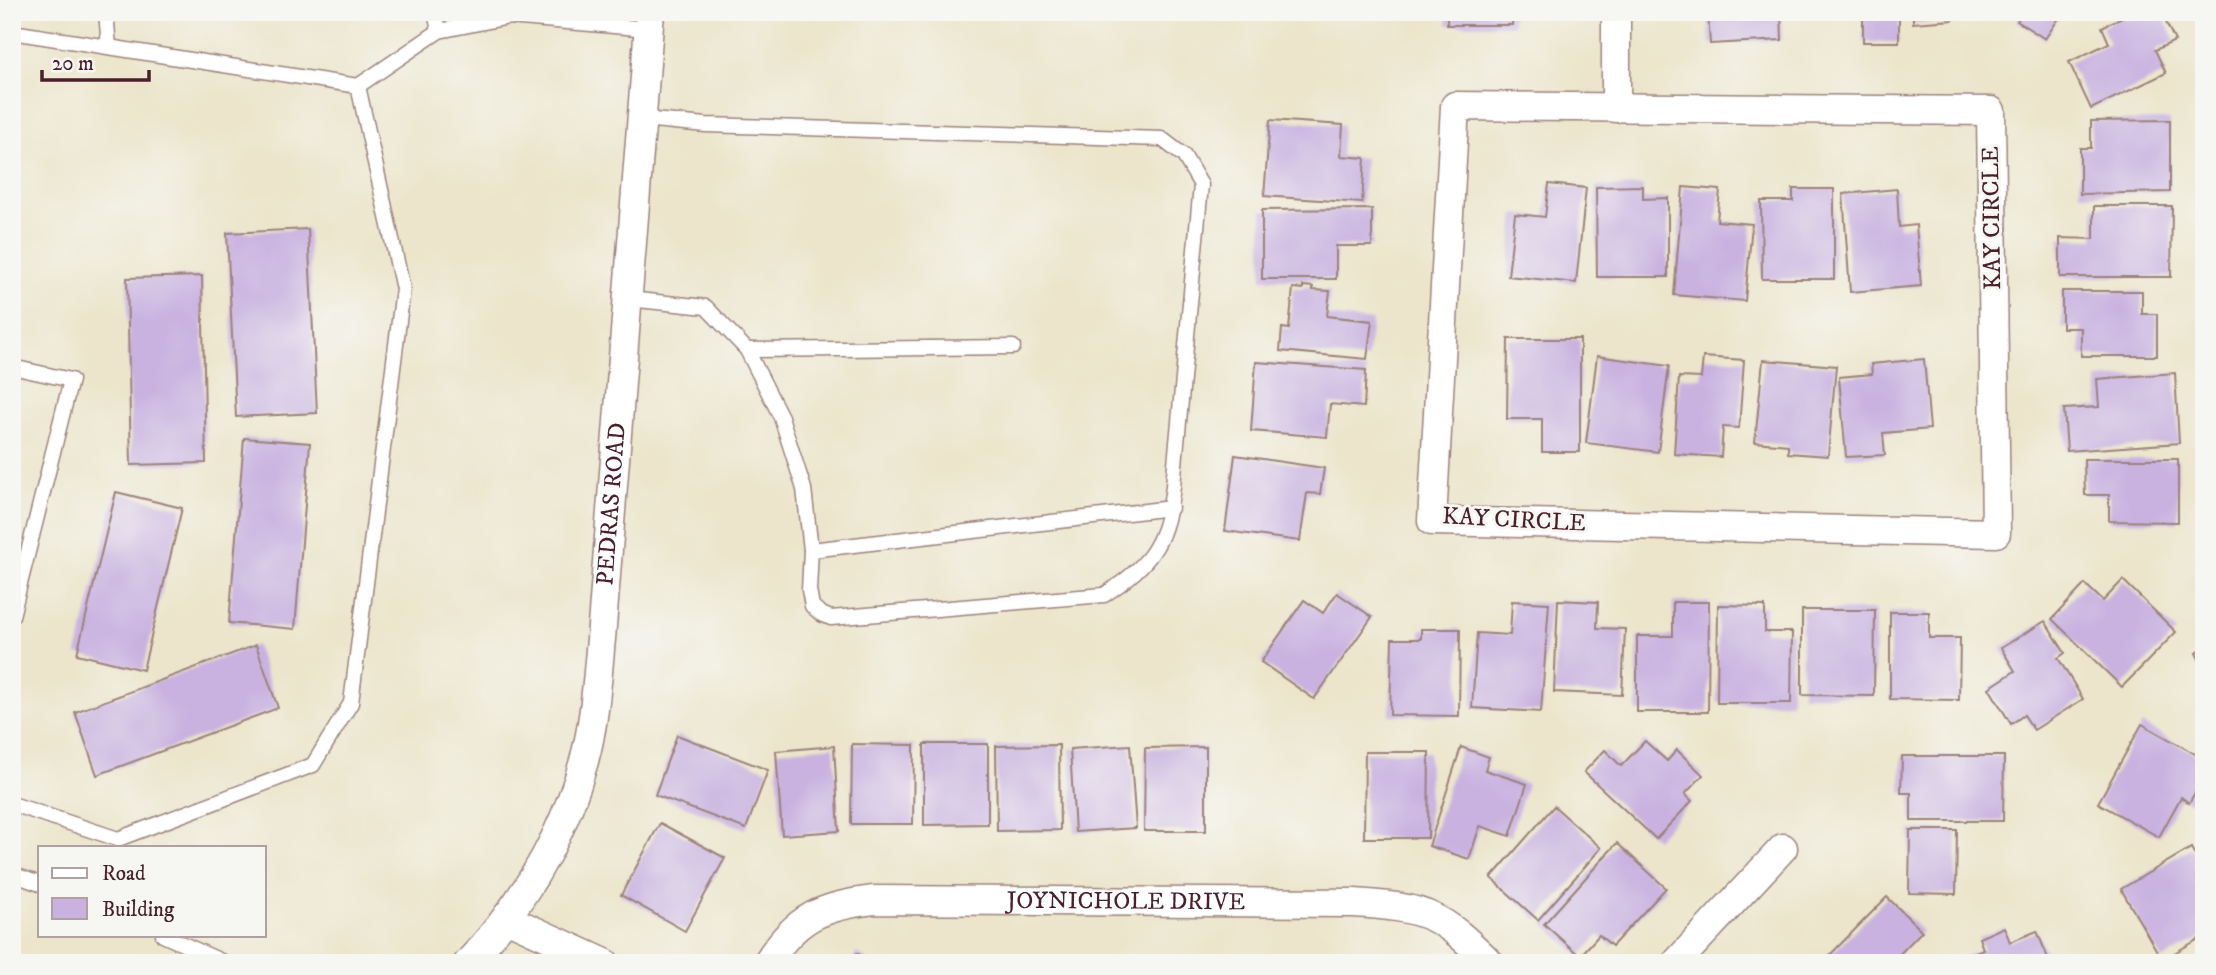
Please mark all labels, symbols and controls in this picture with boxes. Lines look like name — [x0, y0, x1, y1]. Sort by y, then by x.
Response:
scale bar — [42, 38, 149, 82]
text: 20 m — [52, 51, 94, 77]
street label: KAY CIRCLE — [1976, 146, 2008, 290]
street label: PEDRAS ROAD — [590, 421, 633, 587]
street label: KAY CIRCLE — [1441, 501, 1587, 539]
legend — [38, 846, 266, 936]
text: Road — [102, 861, 146, 887]
street label: JOYNICHOLE DRIVE — [1005, 886, 1245, 917]
text: Building — [102, 897, 175, 923]

